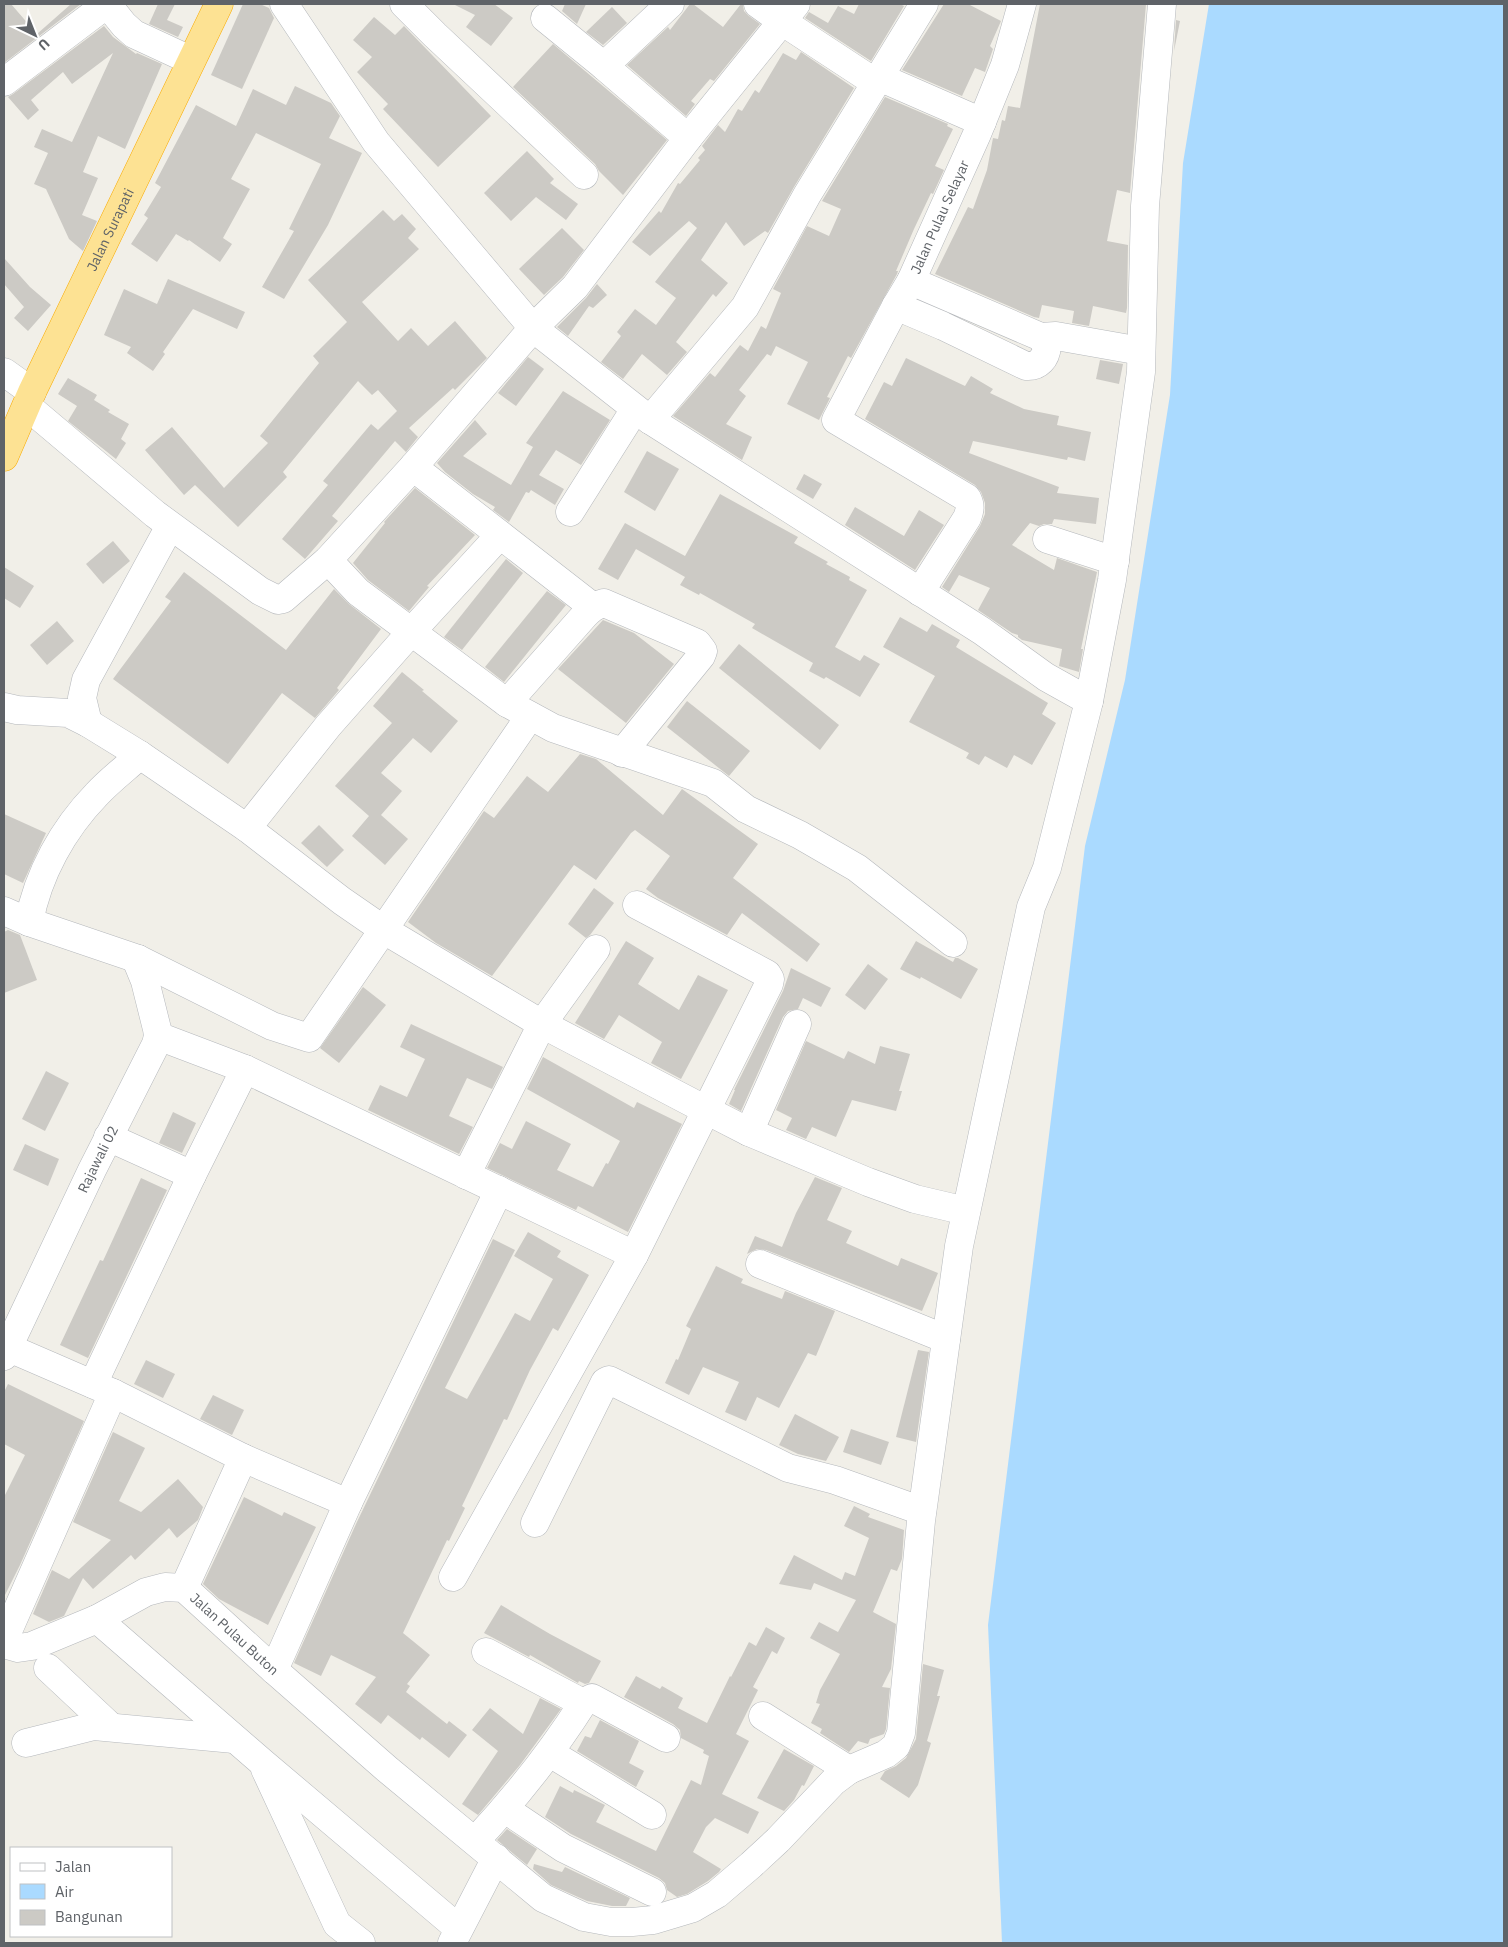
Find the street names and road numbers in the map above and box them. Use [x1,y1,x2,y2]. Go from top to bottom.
street label: Jalan Pulau Selayar [906,157,973,277]
street label: Jalan Surapati [83,185,138,274]
street label: Rajawali 02 [74,1123,122,1196]
street label: Jalan Pulau Buton [186,1589,283,1679]

